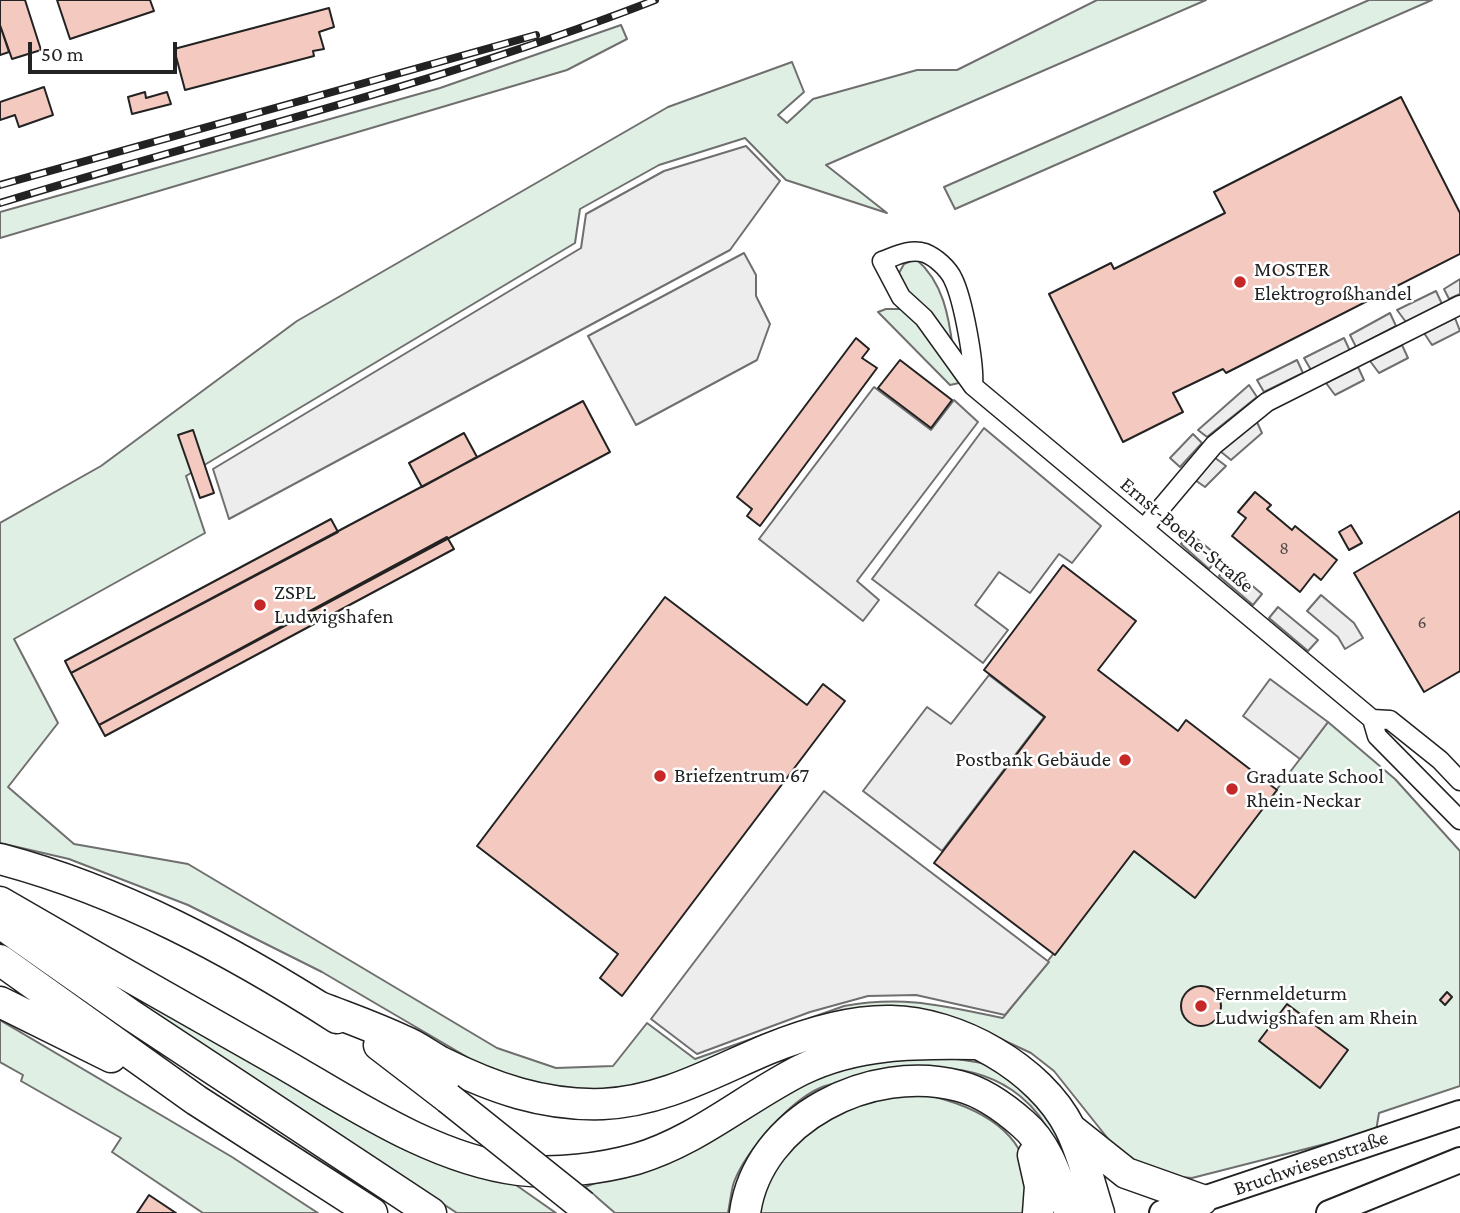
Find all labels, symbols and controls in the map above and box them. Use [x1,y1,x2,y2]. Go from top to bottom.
scale bar [32,28,180,72]
text: 50 m [41,42,84,66]
place label: MOSTER Elektrogroßhandel [1254,257,1412,307]
marker: MOSTER Elektrogroßhandel [1232,274,1248,290]
street label: Ernst-Boehe-Straße [1115,472,1259,598]
house number: 8 [1279,537,1289,559]
place label: ZSPL Ludwigshafen [274,580,393,630]
marker: ZSPL Ludwigshafen [252,597,268,613]
house number: 6 [1417,611,1427,633]
place label: Postbank Gebäude [955,747,1111,773]
marker: Postbank Gebäude [1117,752,1133,768]
place label: Briefzentrum 67 [674,763,809,789]
place label: Graduate School Rhein-Neckar [1246,764,1384,814]
marker: Briefzentrum 67 [652,768,668,784]
marker: Graduate School Rhein-Neckar [1224,781,1240,797]
place label: Fernmeldeturm Ludwigshafen am Rhein [1215,981,1418,1031]
marker: Fernmeldeturm Ludwigshafen am Rhein [1193,998,1209,1014]
street label: Bruchwiesenstraße [1230,1125,1392,1201]

